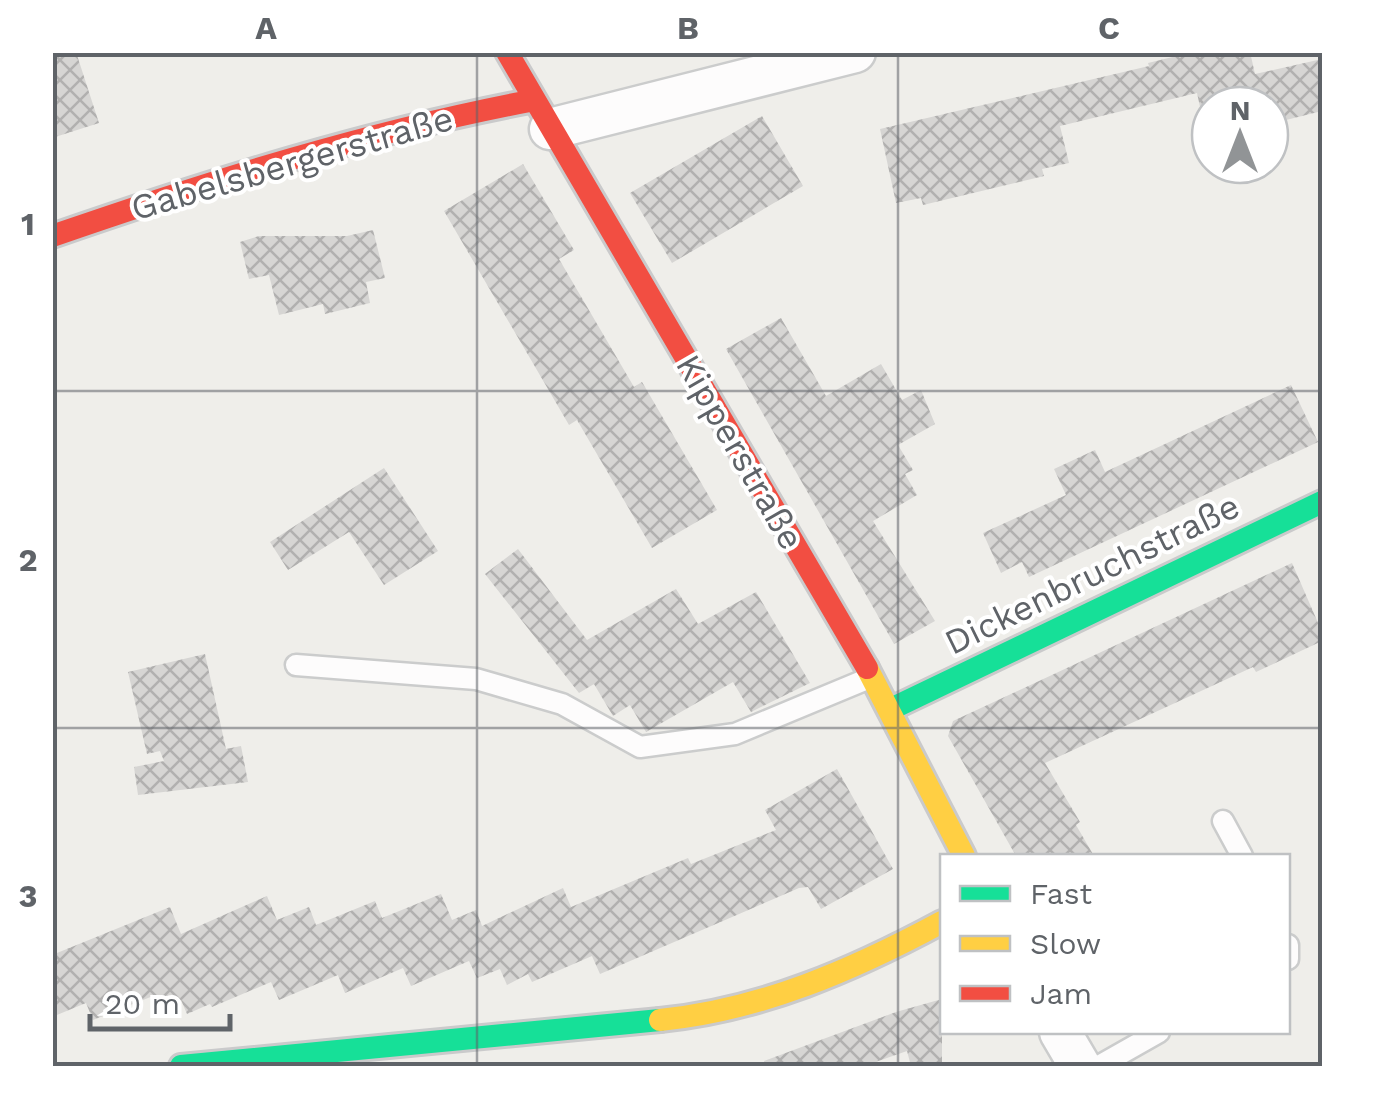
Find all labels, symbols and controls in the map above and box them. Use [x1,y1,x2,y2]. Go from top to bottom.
text: A [255,9,277,47]
text: B [677,9,699,47]
text: C [1098,9,1120,47]
north arrow [1190,85,1290,185]
text: N [1230,94,1250,127]
street label: Gabelsbergerstraße [126,97,458,229]
text: 1 [21,205,35,243]
street label: Kipperstraße [667,347,813,557]
street label: Dickenbruchstraße [938,484,1246,664]
text: 2 [18,541,38,579]
legend [940,854,1290,1034]
text: Fast [1030,876,1093,911]
text: 3 [19,877,37,915]
text: Slow [1030,926,1101,961]
scale bar [90,969,230,1031]
text: Jam [1030,976,1092,1011]
text: 20 m [105,986,180,1021]

